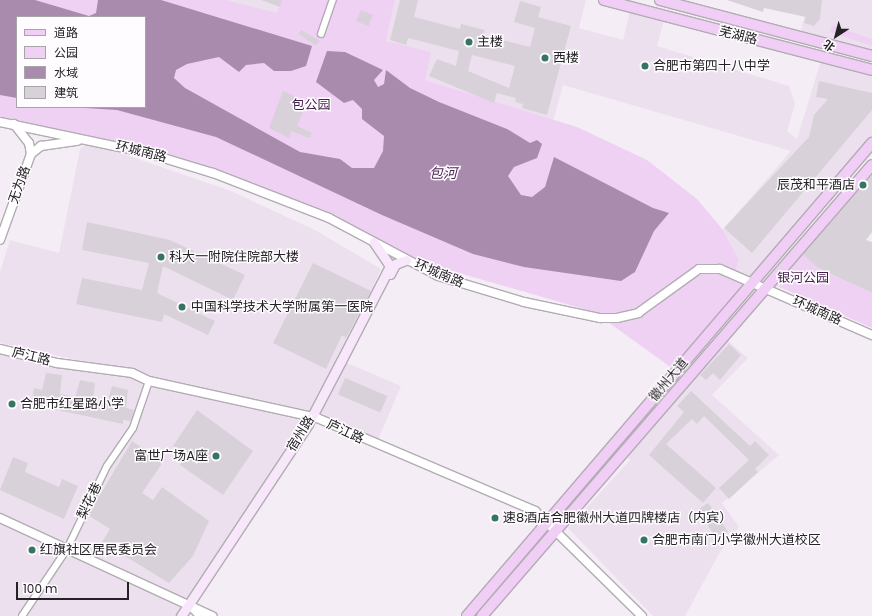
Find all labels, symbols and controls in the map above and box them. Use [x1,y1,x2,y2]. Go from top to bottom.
legend [16,16,146,108]
north arrow [816,16,856,56]
text: 道路 [54,24,78,41]
street label: 芜湖路 [717,24,759,48]
place label: 主楼 [477,34,503,50]
text: 北 [820,36,838,55]
marker: 主楼 [464,37,474,47]
text: 公园 [54,44,78,61]
place label: 西楼 [553,50,579,66]
marker: 西楼 [540,53,550,63]
place label: 合肥市第四十八中学 [653,58,770,74]
marker: 合肥市第四十八中学 [640,61,650,71]
text: 水域 [54,64,78,81]
text: 建筑 [54,84,78,101]
park label: 包公园 [292,97,330,113]
street label: 环城南路 [114,138,168,166]
street label: 无为路 [6,164,34,206]
water label: 包河 [429,165,457,181]
place label: 辰茂和平酒店 [777,177,855,193]
marker: 辰茂和平酒店 [858,180,868,190]
place label: 科大一附院住院部大楼 [169,249,299,265]
marker: 科大一附院住院部大楼 [156,252,166,262]
street label: 环城南路 [412,257,466,291]
park label: 银河公园 [777,270,829,286]
street label: 环城南路 [790,293,844,329]
place label: 中国科学技术大学附属第一医院 [191,299,373,315]
marker: 中国科学技术大学附属第一医院 [176,301,188,313]
street label: 庐江路 [10,345,52,369]
street label: 徽州大道 [646,355,692,405]
place label: 合肥市红星路小学 [20,396,124,412]
marker: 合肥市红星路小学 [7,399,17,409]
street label: 宿州路 [284,413,318,455]
street label: 庐江路 [324,417,366,447]
place label: 富世广场A座 [134,448,208,464]
marker: 富世广场A座 [211,451,221,461]
street label: 梨花巷 [74,480,106,522]
place label: 速8酒店合肥徽州大道四牌楼店（内宾） [503,510,732,526]
marker: 速8酒店合肥徽州大道四牌楼店（内宾） [490,513,500,523]
place label: 合肥市南门小学徽州大道校区 [652,532,821,548]
marker: 合肥市南门小学徽州大道校区 [639,535,649,545]
place label: 红旗社区居民委员会 [40,542,157,558]
marker: 红旗社区居民委员会 [27,545,37,555]
scale bar [18,574,131,600]
text: 100 m [23,580,57,597]

